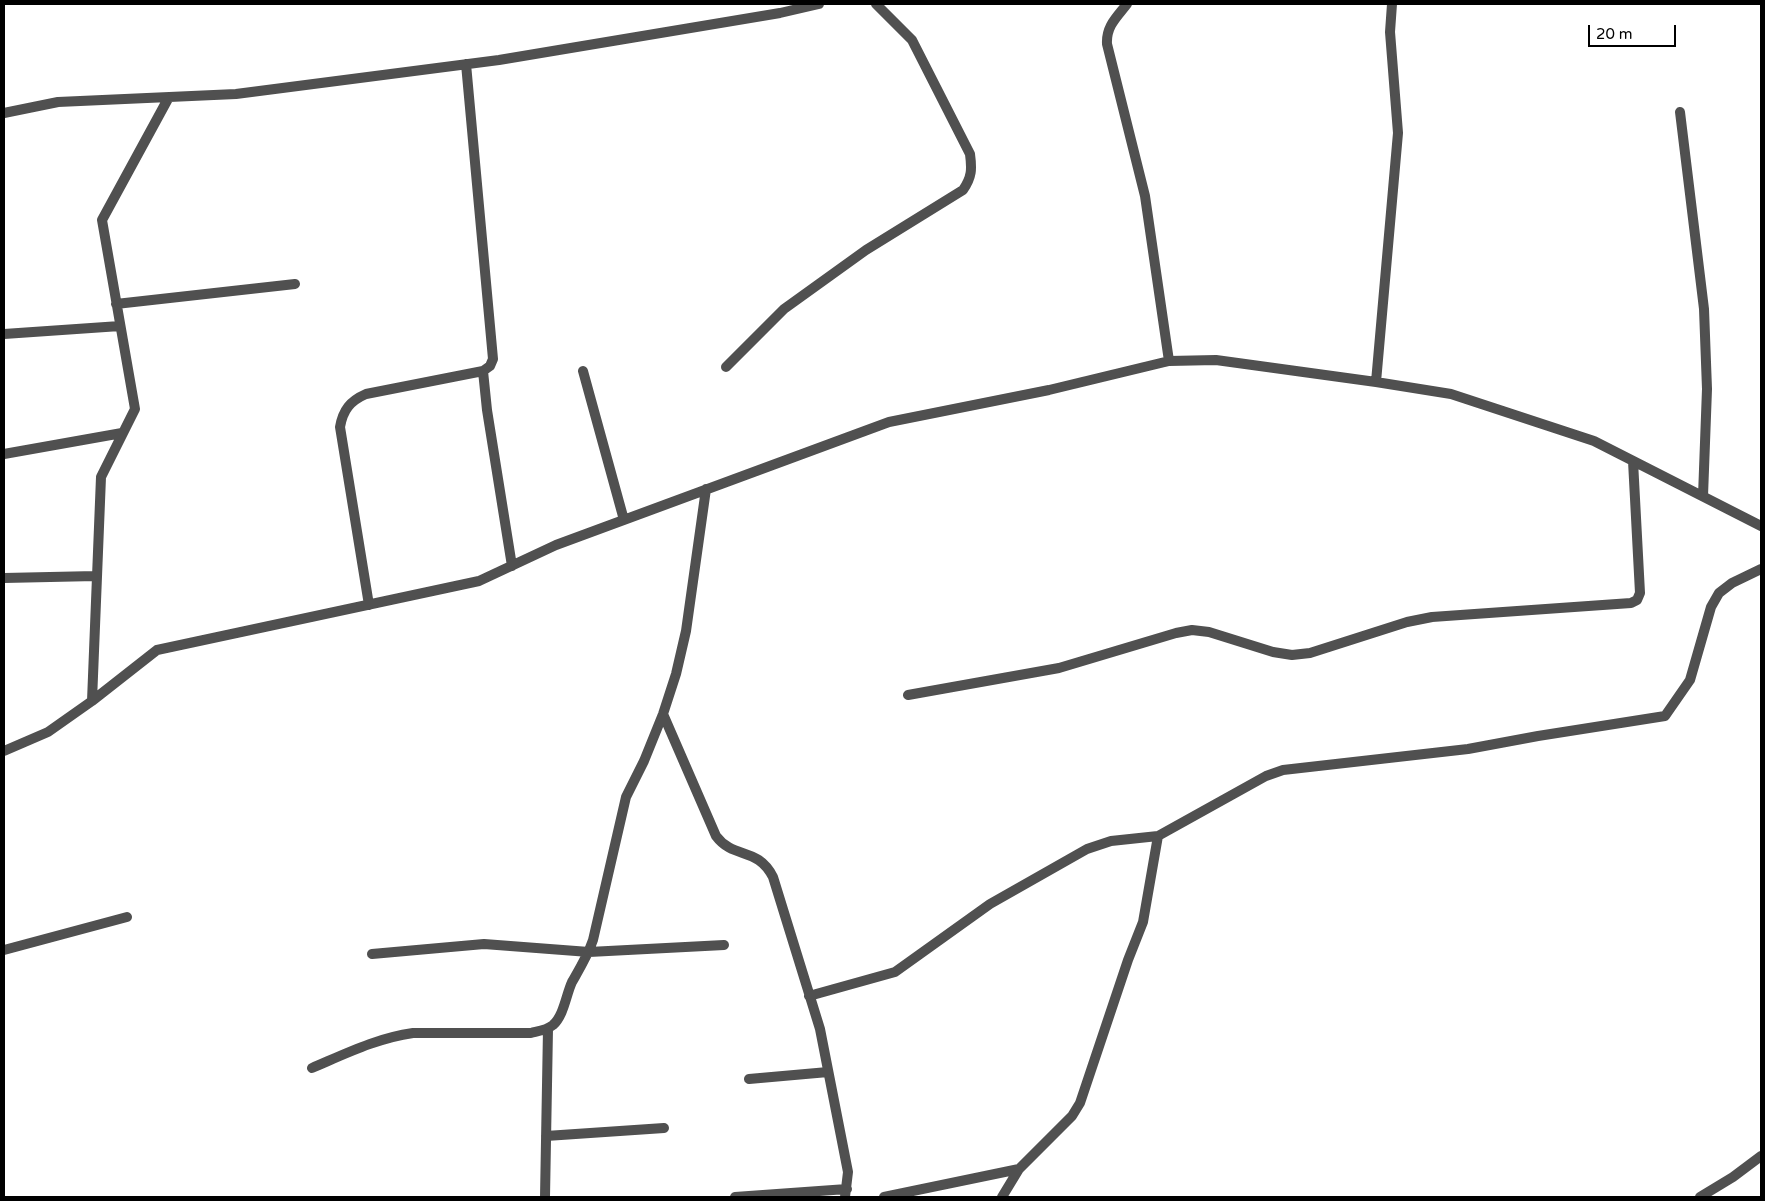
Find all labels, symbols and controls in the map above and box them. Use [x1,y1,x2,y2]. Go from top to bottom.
scale bar [1590,15,1678,47]
text: 20 m [1596,25,1633,43]

